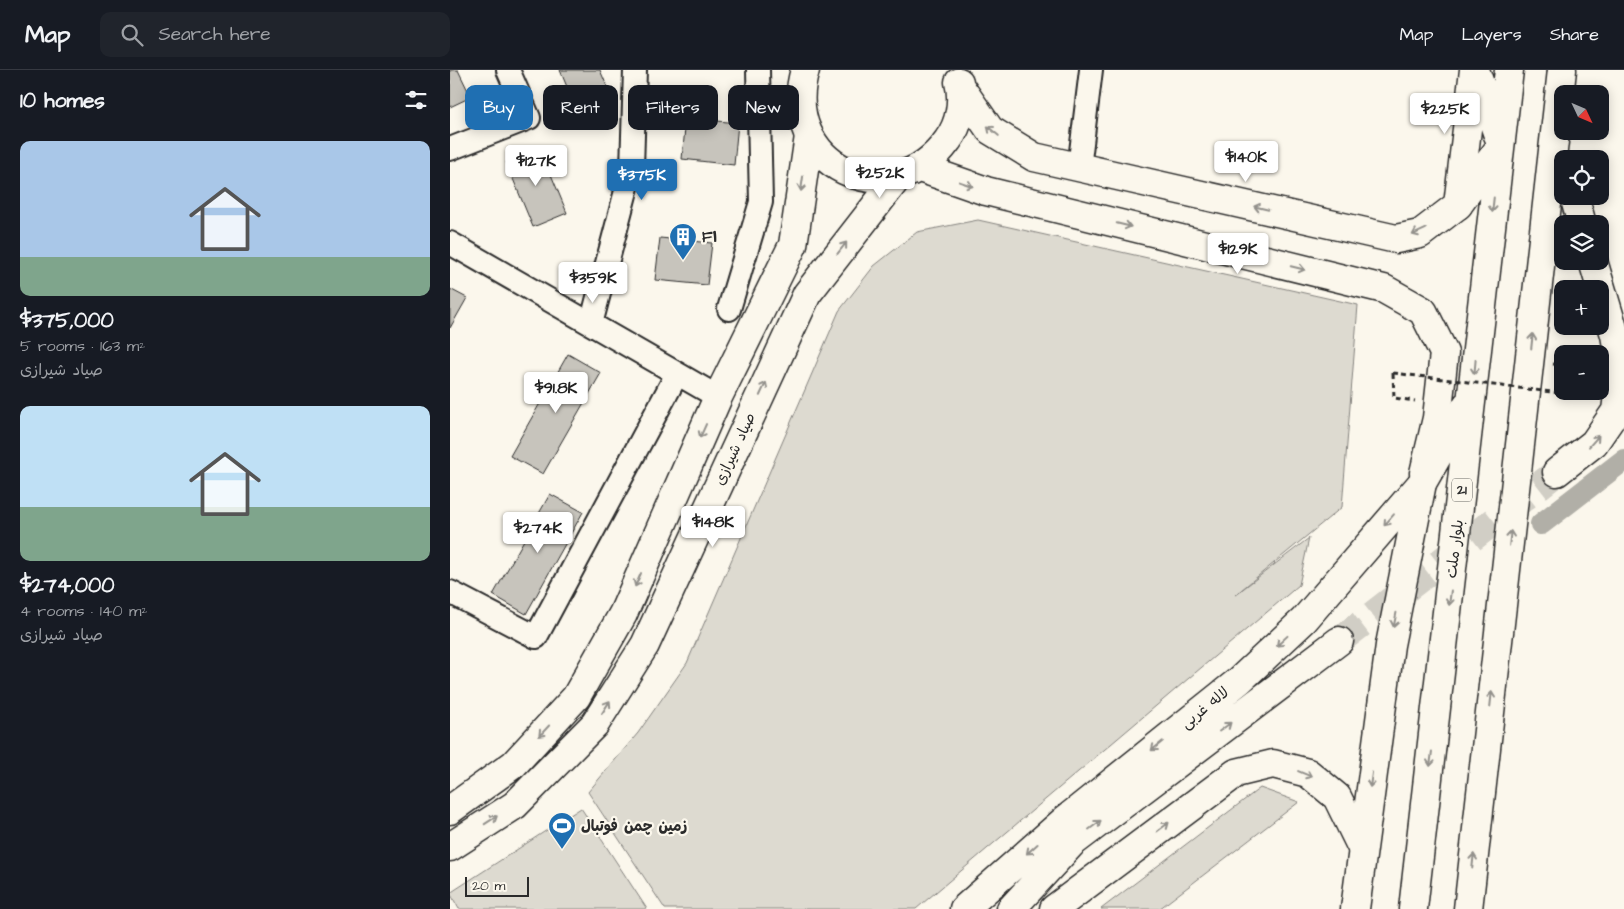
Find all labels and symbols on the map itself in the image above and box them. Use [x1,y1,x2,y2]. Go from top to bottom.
north arrow [1554,85,1609,140]
pin: $225K [1410,92,1480,135]
one-way arrow [987,125,1000,136]
pin: $140K [1211,140,1281,183]
pin: $127K [501,144,571,187]
pin: $252K [845,156,915,199]
pin: $375K [607,158,677,201]
one-way arrow [796,176,806,192]
one-way arrow [958,180,974,189]
one-way arrow [1488,197,1498,213]
one-way arrow [1253,203,1269,212]
one-way arrow [1115,221,1131,230]
building icon: F۱ [668,222,698,261]
place label: F۱ [702,227,718,248]
one-way arrow [1411,228,1426,238]
pin: $129K [1203,232,1273,275]
one-way arrow [837,242,848,255]
pin: $359K [558,262,628,304]
one-way arrow [1290,264,1306,273]
one-way arrow [1527,334,1537,350]
one-way arrow [1470,359,1480,375]
pin: $91.8K [515,372,597,414]
one-way arrow [759,382,768,397]
street label: صیاد شیرازی [709,409,761,489]
one-way arrow [698,423,708,438]
one-way arrow [1589,434,1600,447]
road number: 21 [1452,478,1472,502]
pin: $148K [678,506,748,548]
pin: $274K [503,512,573,554]
one-way arrow [1384,513,1395,526]
street label: بلوار ملت [1441,518,1469,580]
one-way arrow [1505,530,1515,546]
one-way arrow [633,572,643,587]
one-way arrow [1445,590,1455,606]
one-way arrow [1390,611,1400,627]
one-way arrow [1275,635,1288,647]
street label: لاله غربی [1176,682,1234,734]
one-way arrow [1486,691,1496,707]
one-way arrow [601,700,611,714]
one-way arrow [1218,722,1231,733]
one-way arrow [538,725,550,738]
one-way arrow [1151,740,1164,751]
one-way arrow [1426,751,1436,767]
one-way arrow [1297,769,1312,779]
one-way arrow [1366,772,1376,788]
sports icon: زمین چمن فوتبال [547,811,577,850]
one-way arrow [484,815,498,825]
place label: زمین چمن فوتبال [581,816,688,837]
one-way arrow [1088,820,1102,830]
one-way arrow [1156,822,1169,833]
one-way arrow [1025,843,1038,855]
one-way arrow [1468,853,1478,869]
scale bar [465,874,529,897]

